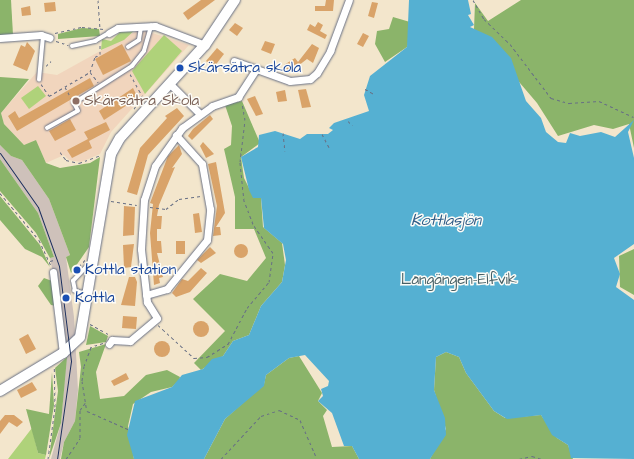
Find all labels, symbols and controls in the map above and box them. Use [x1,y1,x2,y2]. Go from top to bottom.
place label: Skärsätra skola [188,59,301,77]
marker: Skärsätra skola [175,63,185,73]
place label: Skärsätra Skola [84,92,199,110]
marker: Skärsätra Skola [71,96,81,106]
water label: Kottlasjön [411,210,481,230]
place label: Kottla station [85,261,176,279]
marker: Kottla station [72,265,82,275]
park label: Långängen-Elfvik [401,271,517,289]
place label: Kottla [75,289,115,307]
marker: Kottla [60,292,72,304]

